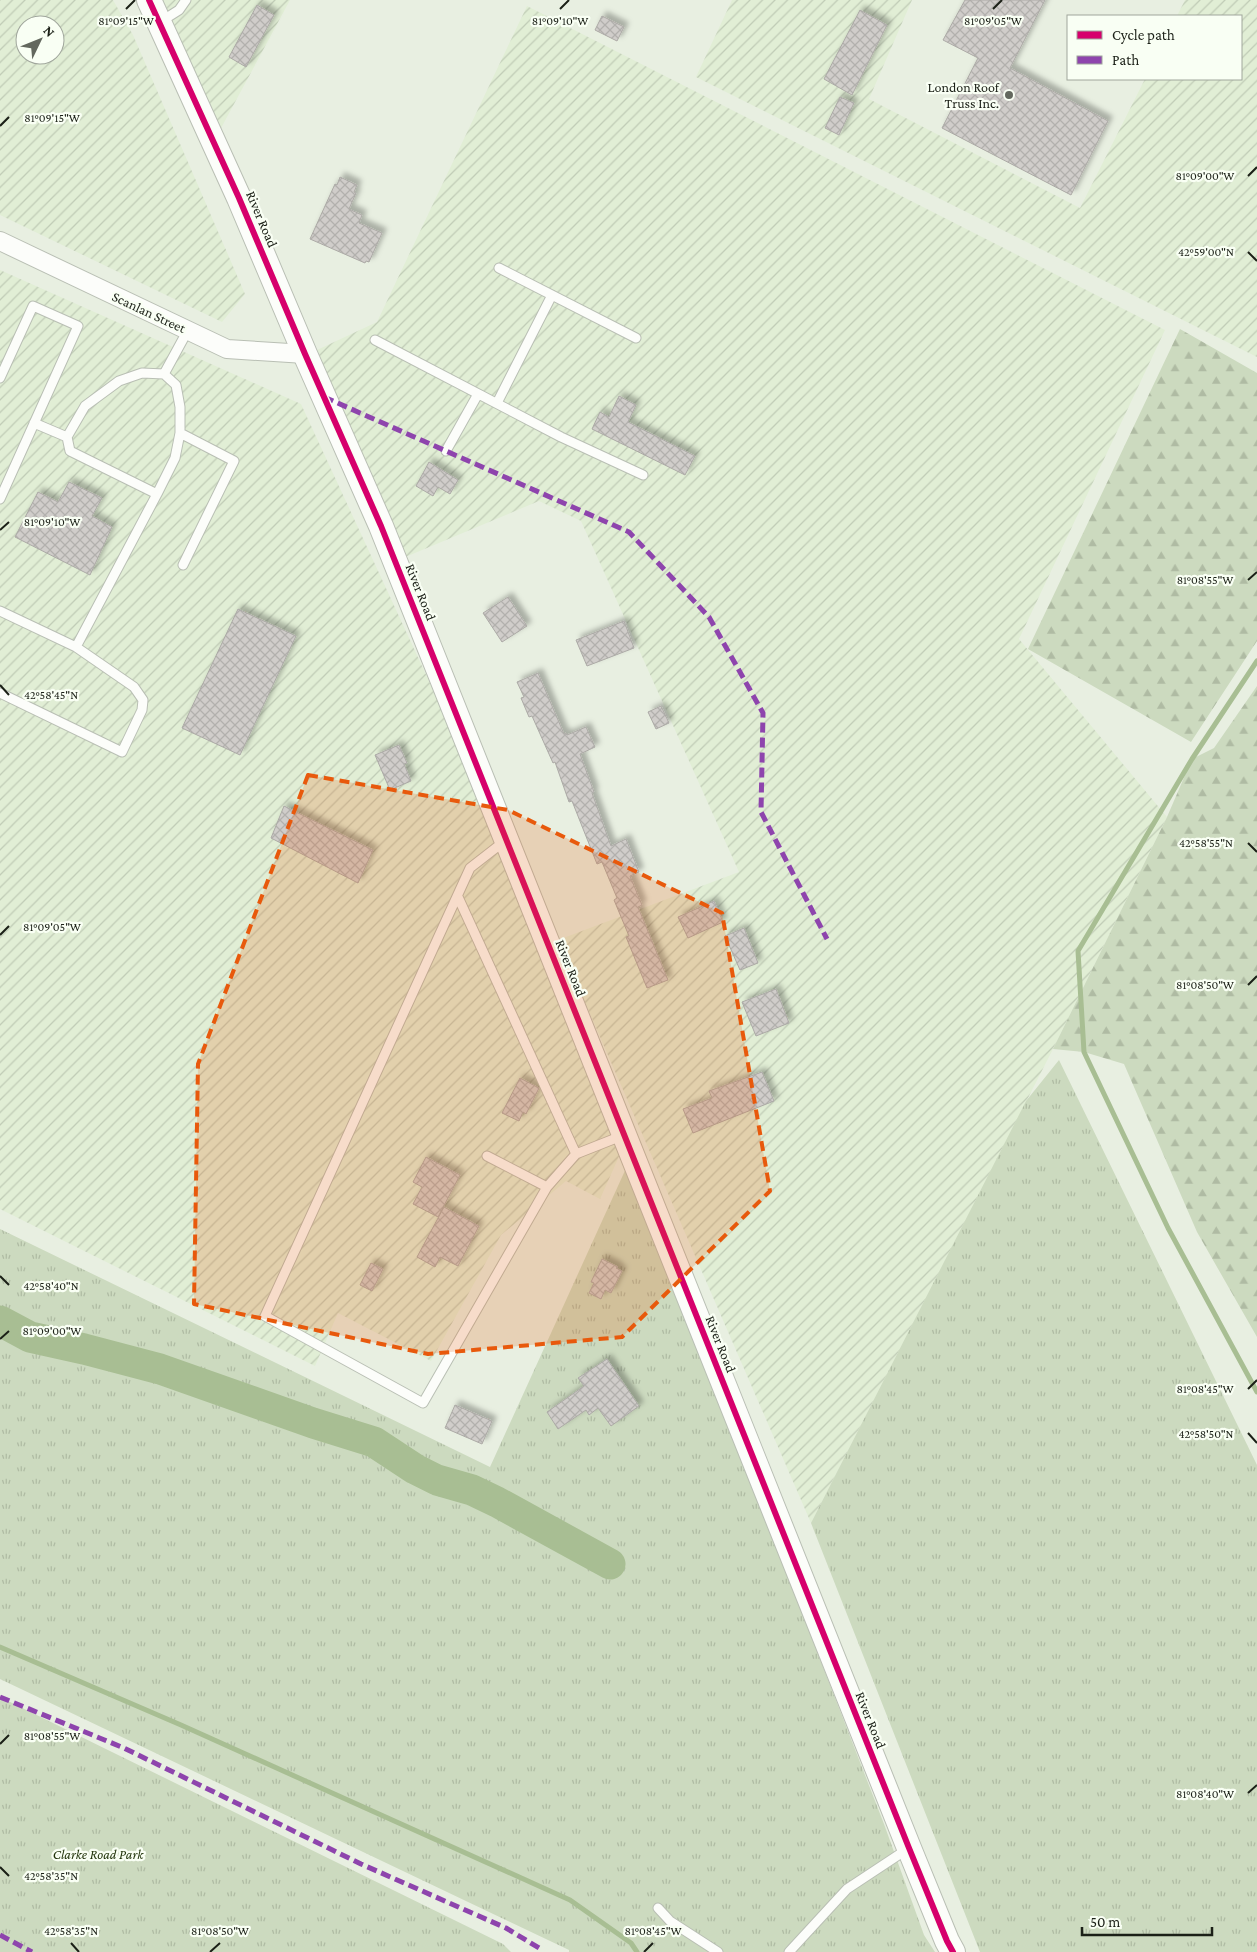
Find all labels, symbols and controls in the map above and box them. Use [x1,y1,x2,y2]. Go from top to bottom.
text: 81°09'15"W [98,14,154,28]
text: 81°09'10"W [532,14,588,28]
text: 81°09'05"W [964,14,1022,28]
north arrow [15,15,65,65]
legend [1067,15,1242,80]
text: N [40,22,59,40]
text: Cycle path [1112,27,1175,44]
text: Path [1112,52,1139,68]
place label: London Roof Truss Inc. [927,79,1000,111]
marker: London Roof Truss Inc. [1003,89,1015,101]
text: 81°09'15"W [24,111,80,125]
text: 81°09'00"W [1176,169,1234,183]
street label: River Road [243,188,281,250]
text: 42°59'00"N [1178,245,1234,259]
street label: Scanlan Street [110,288,189,336]
text: 81°09'10"W [24,515,80,529]
street label: River Road [402,561,440,623]
text: 81°08'55"W [1177,573,1233,587]
text: 42°58'45"N [24,688,78,702]
text: 42°58'55"N [1179,836,1233,850]
text: 81°09'05"W [23,920,81,934]
street label: River Road [552,937,590,999]
text: 81°08'50"W [1176,978,1234,992]
text: 42°58'40"N [23,1279,79,1293]
street label: River Road [702,1313,740,1375]
text: 81°09'00"W [23,1324,81,1338]
text: 81°08'45"W [1177,1382,1233,1396]
text: 42°58'50"N [1178,1427,1234,1441]
street label: River Road [852,1689,890,1751]
text: 81°08'55"W [24,1729,80,1743]
text: 81°08'40"W [1176,1787,1234,1801]
park label: Clarke Road Park [53,1846,144,1862]
text: 42°58'35"N [24,1869,78,1883]
scale bar [1082,1904,1212,1936]
text: 50 m [1090,1914,1120,1930]
text: 42°58'35"N [44,1924,98,1938]
text: 81°08'50"W [191,1924,249,1938]
text: 81°08'45"W [625,1924,681,1938]

